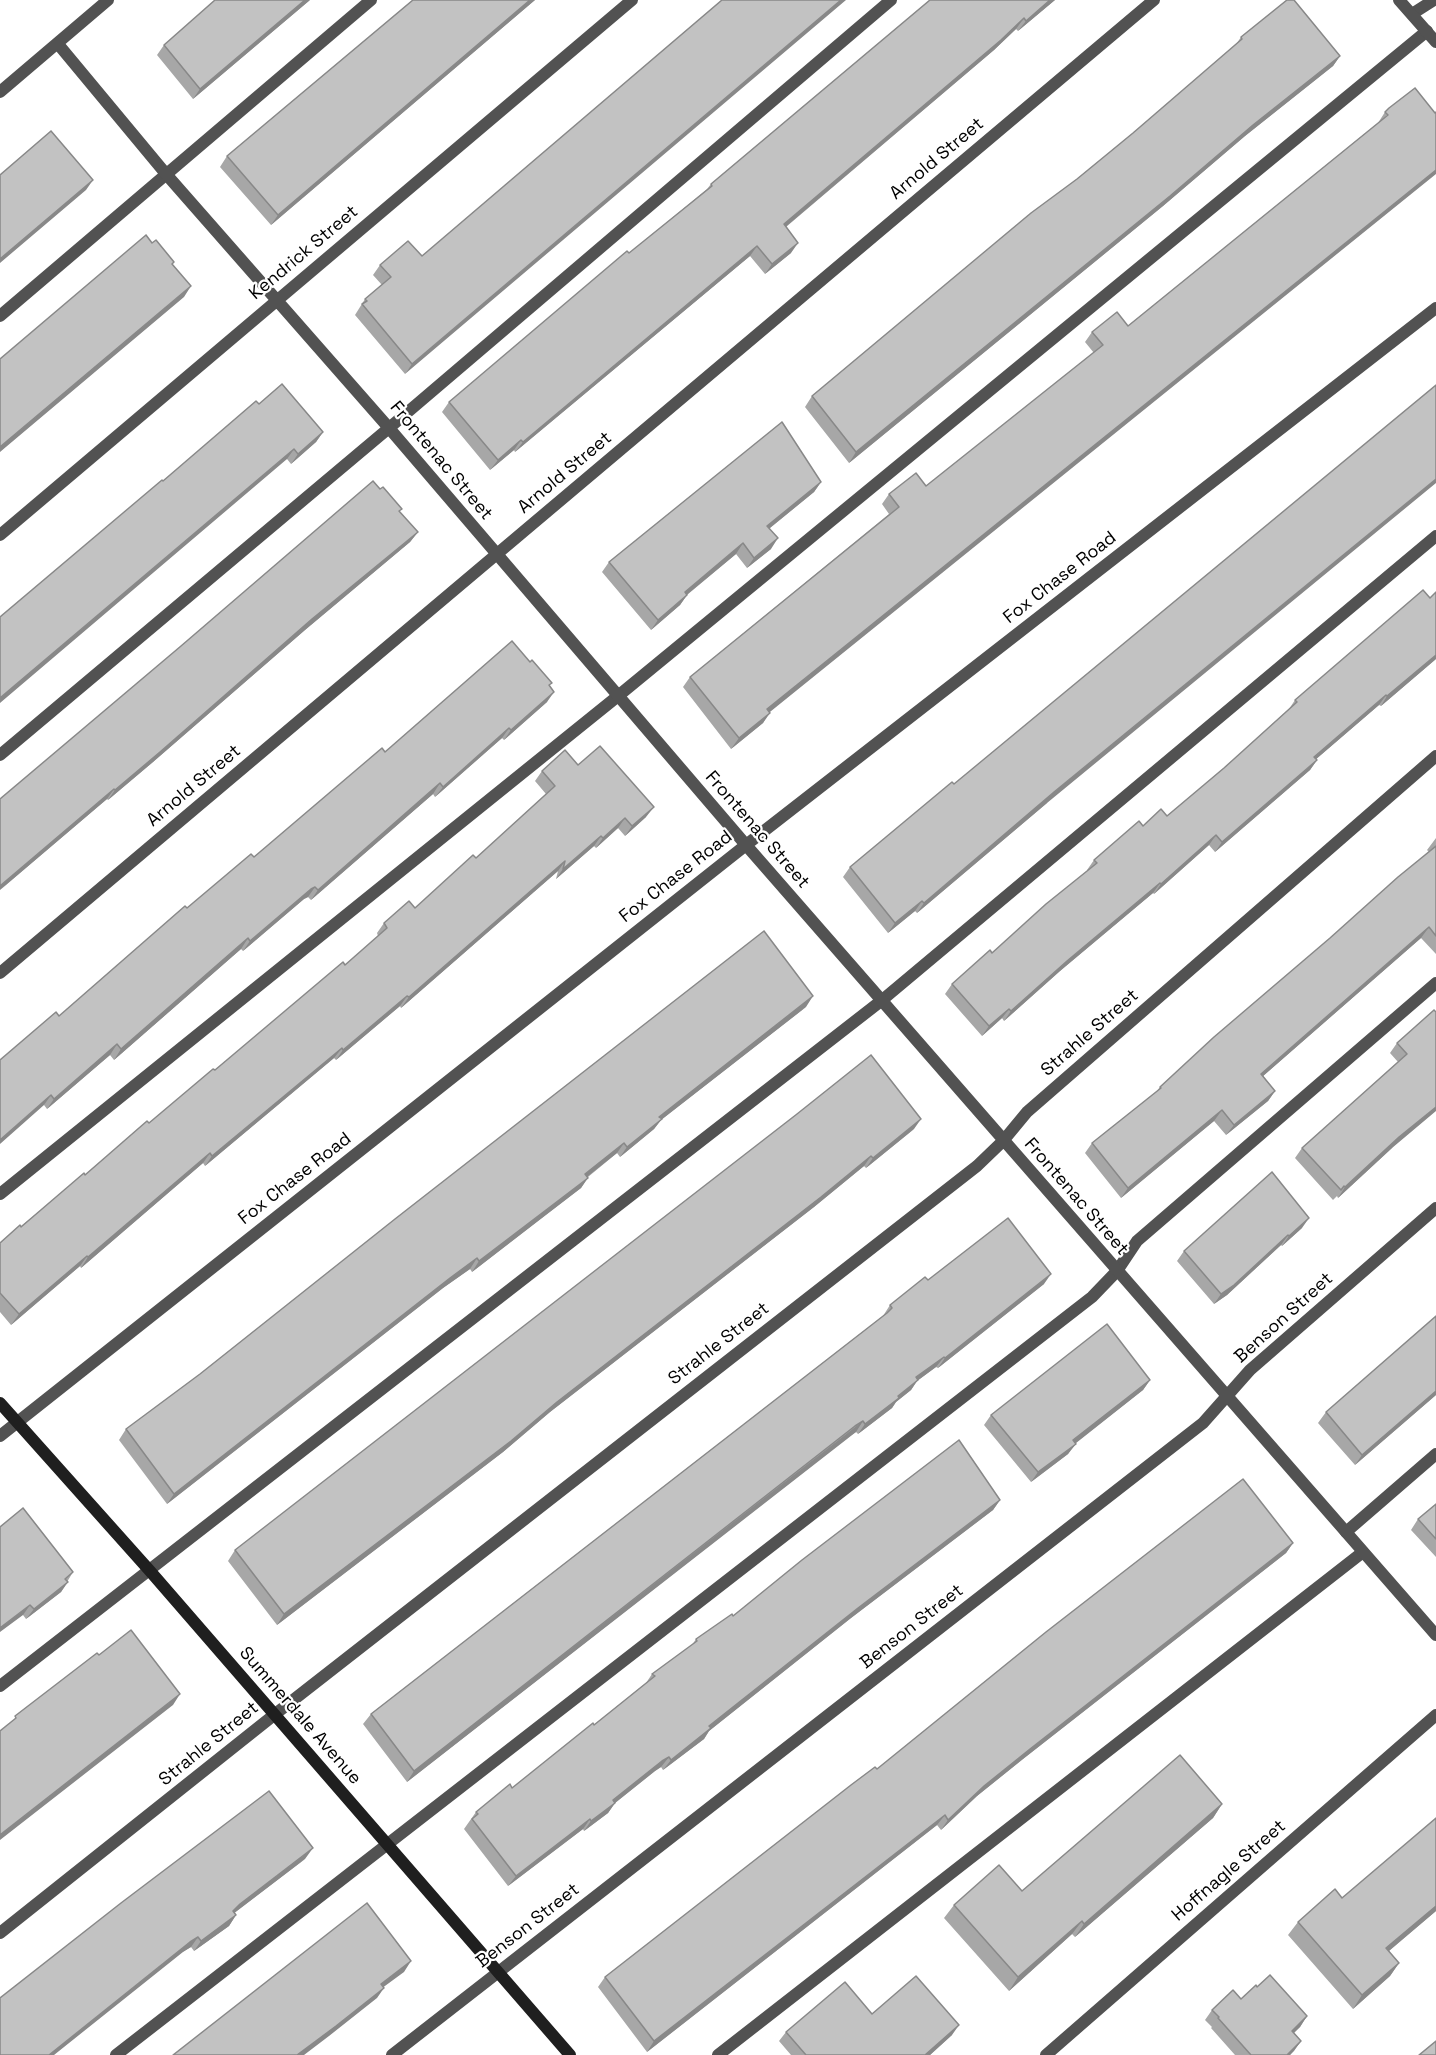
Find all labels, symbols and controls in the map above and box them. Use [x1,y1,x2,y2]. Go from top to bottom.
street label: Arnold Street [886,113,988,205]
street label: Kendrick Street [245,201,363,305]
street label: Frontenac Street [385,397,497,525]
street label: Arnold Street [514,427,616,519]
street label: Fox Chase Road [999,527,1121,629]
street label: Arnold Street [143,740,245,832]
street label: Frontenac Street [700,767,814,893]
street label: Fox Chase Road [615,826,737,928]
street label: Strahle Street [1037,985,1143,1081]
street label: Fox Chase Road [234,1128,356,1230]
street label: Frontenac Street [1019,1134,1133,1260]
street label: Benson Street [1230,1268,1338,1368]
street label: Strahle Street [664,1298,774,1390]
street label: Benson Street [856,1580,968,1674]
street label: Summerdale Avenue [234,1643,366,1789]
street label: Strahle Street [155,1697,263,1791]
street label: Hoffnagle Street [1168,1816,1290,1926]
street label: Benson Street [472,1879,584,1973]

